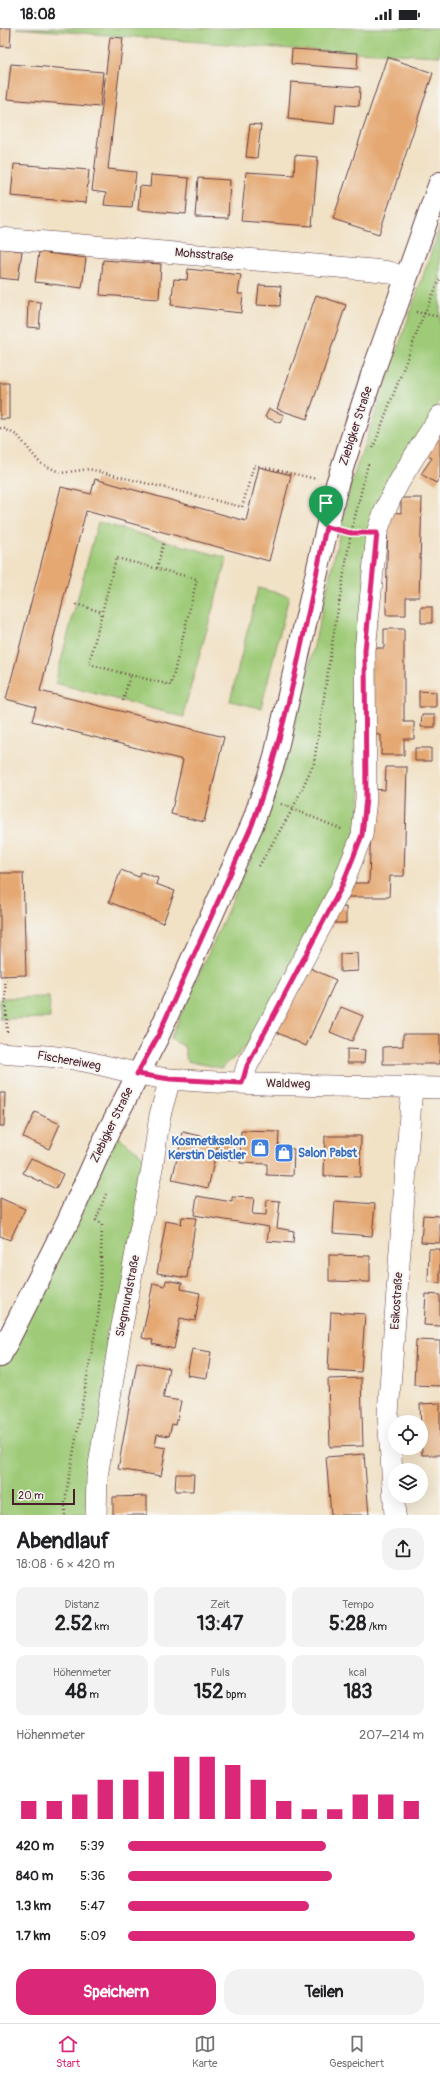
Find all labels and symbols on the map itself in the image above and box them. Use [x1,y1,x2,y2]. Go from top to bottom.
street label: Mohsstraße [174,245,234,265]
street label: Ziebigker Straße [336,384,376,467]
pin [309,486,343,527]
street label: Fischereiweg [36,1048,102,1074]
street label: Waldweg [266,1076,310,1092]
street label: Ziebigker Straße [87,1085,137,1165]
place label: Kosmetiksalon Kerstin Deistler [168,1134,247,1163]
shop icon: Kosmetiksalon Kerstin Deistler [249,1137,271,1159]
shop icon: Salon Pabst [273,1142,295,1164]
place label: Salon Pabst [298,1146,358,1161]
street label: Siegmundstraße [113,1254,143,1338]
street label: Esikostraße [388,1272,406,1330]
scale bar [12,1487,75,1506]

